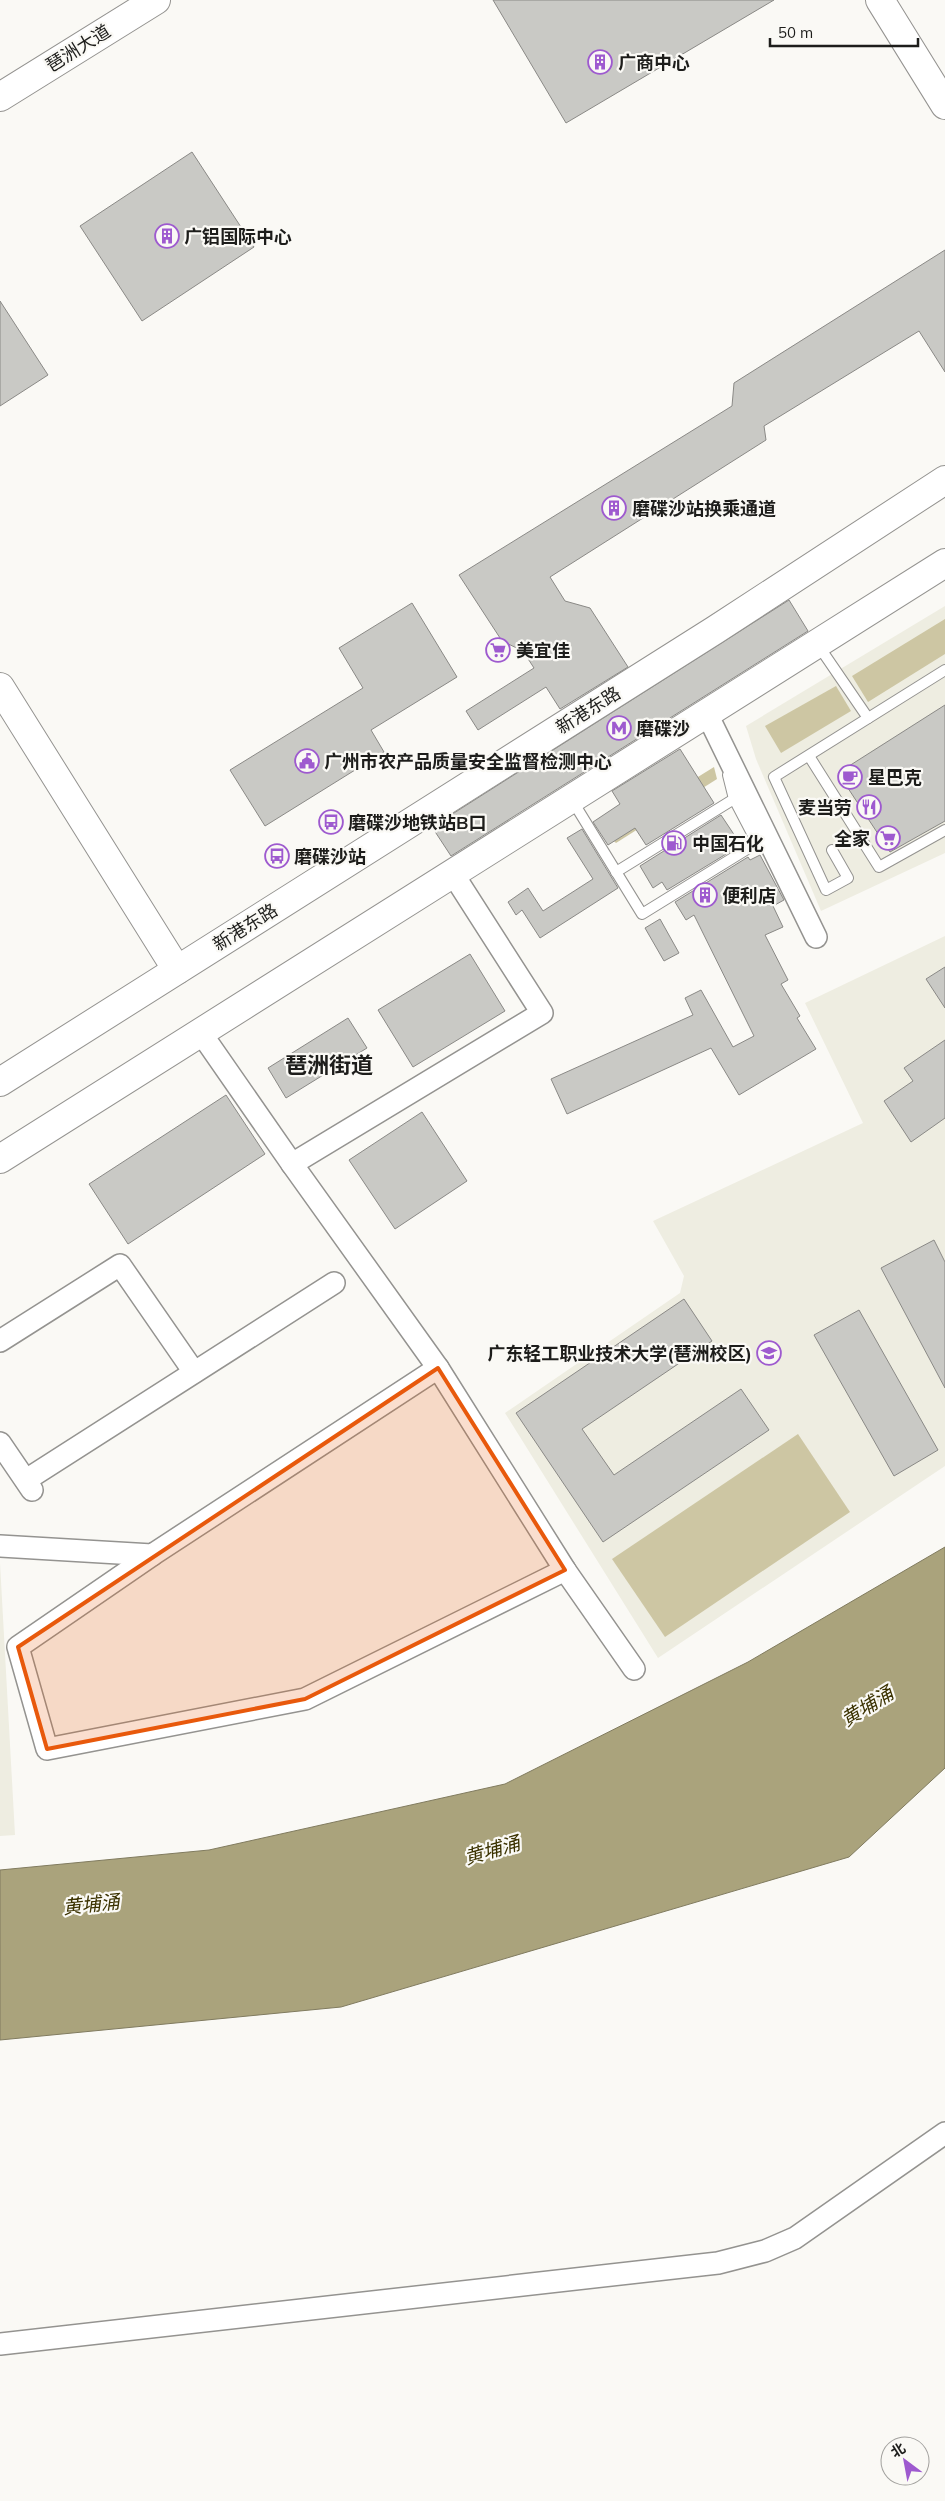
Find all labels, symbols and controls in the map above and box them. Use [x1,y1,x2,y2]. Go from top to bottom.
scale bar [770,15,918,47]
street label: 琶洲大道 [41,19,115,77]
text: 50 m [778,23,813,42]
building icon: 广商中心 [587,49,613,75]
place label: 广商中心 [618,51,690,74]
building icon: 广铝国际中心 [154,223,180,249]
place label: 广铝国际中心 [184,225,292,248]
building icon: 磨碟沙站换乘通道 [601,495,627,521]
place label: 磨碟沙站换乘通道 [632,497,776,520]
supermarket icon: 美宜佳 [485,637,511,663]
place label: 美宜佳 [516,639,570,662]
street label: 新港东路 [551,681,625,739]
metro station icon: 磨碟沙 [606,715,632,741]
place label: 磨碟沙 [636,717,690,740]
public building icon: 广州市农产品质量安全监督检测中心 [294,748,320,774]
place label: 广州市农产品质量安全监督检测中心 [324,750,612,773]
cafe icon: 星巴克 [837,764,863,790]
place label: 星巴克 [868,766,922,789]
restaurant icon: 麦当劳 [856,794,882,820]
place label: 麦当劳 [798,796,852,819]
bus stop icon: 磨碟沙地铁站B口 [318,809,344,835]
place label: 磨碟沙地铁站B口 [348,811,486,834]
supermarket icon: 全家 [875,825,901,851]
place label: 全家 [834,827,870,850]
fuel station icon: 中国石化 [661,830,687,856]
place label: 中国石化 [692,832,764,855]
bus stop icon: 磨碟沙站 [264,843,290,869]
place label: 磨碟沙站 [294,845,366,868]
building icon: 便利店 [692,882,718,908]
place label: 便利店 [722,884,776,907]
street label: 新港东路 [208,898,282,956]
district label: 琶洲街道 [285,1051,373,1079]
school or university icon: 广东轻工职业技术大学(琶洲校区) [756,1340,782,1366]
place label: 广东轻工职业技术大学(琶洲校区) [487,1342,752,1365]
water label: 黄埔涌 [836,1680,899,1731]
water label: 黄埔涌 [461,1830,525,1869]
water label: 黄埔涌 [61,1889,123,1919]
north arrow [880,2436,930,2486]
text: 北 [887,2439,909,2461]

